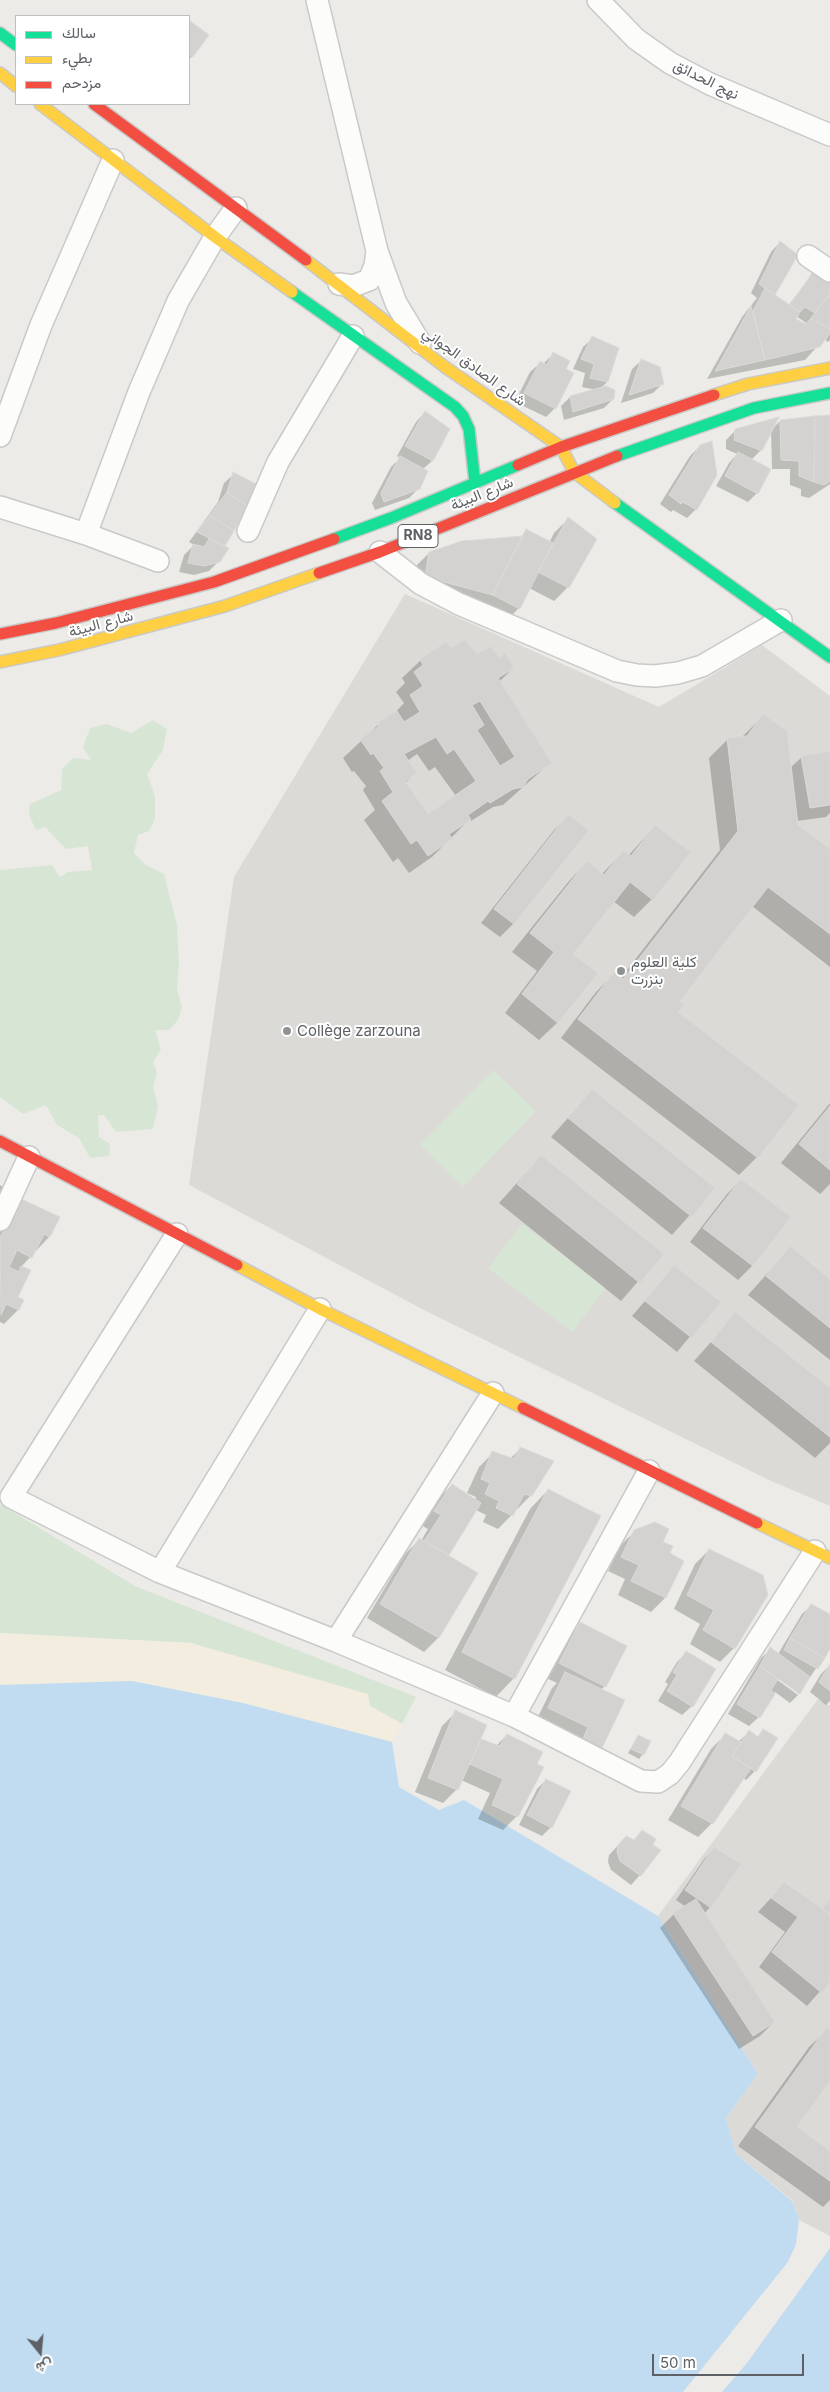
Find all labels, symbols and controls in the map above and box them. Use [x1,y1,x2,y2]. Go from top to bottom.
legend [15,15,190,105]
text: سالك [62,23,96,42]
text: بطيء [62,48,92,67]
street label: نهج الحدائق [670,56,742,104]
text: مزدحم [62,73,101,92]
street label: شارع الصادق الجواني [419,324,529,410]
street label: شارع البيئة [448,473,516,515]
road number: RN8 [398,524,438,548]
street label: شارع البيئة [67,607,135,641]
place label: كلية العلوم بنزرت [631,953,697,988]
marker: كلية العلوم بنزرت [615,965,627,977]
place label: Collège zarzouna [297,1022,421,1040]
marker: Collège zarzouna [281,1025,293,1037]
north arrow [15,2327,65,2377]
scale bar [655,2344,808,2376]
text: 50 m [660,2353,696,2372]
text: ش [34,2356,55,2377]

